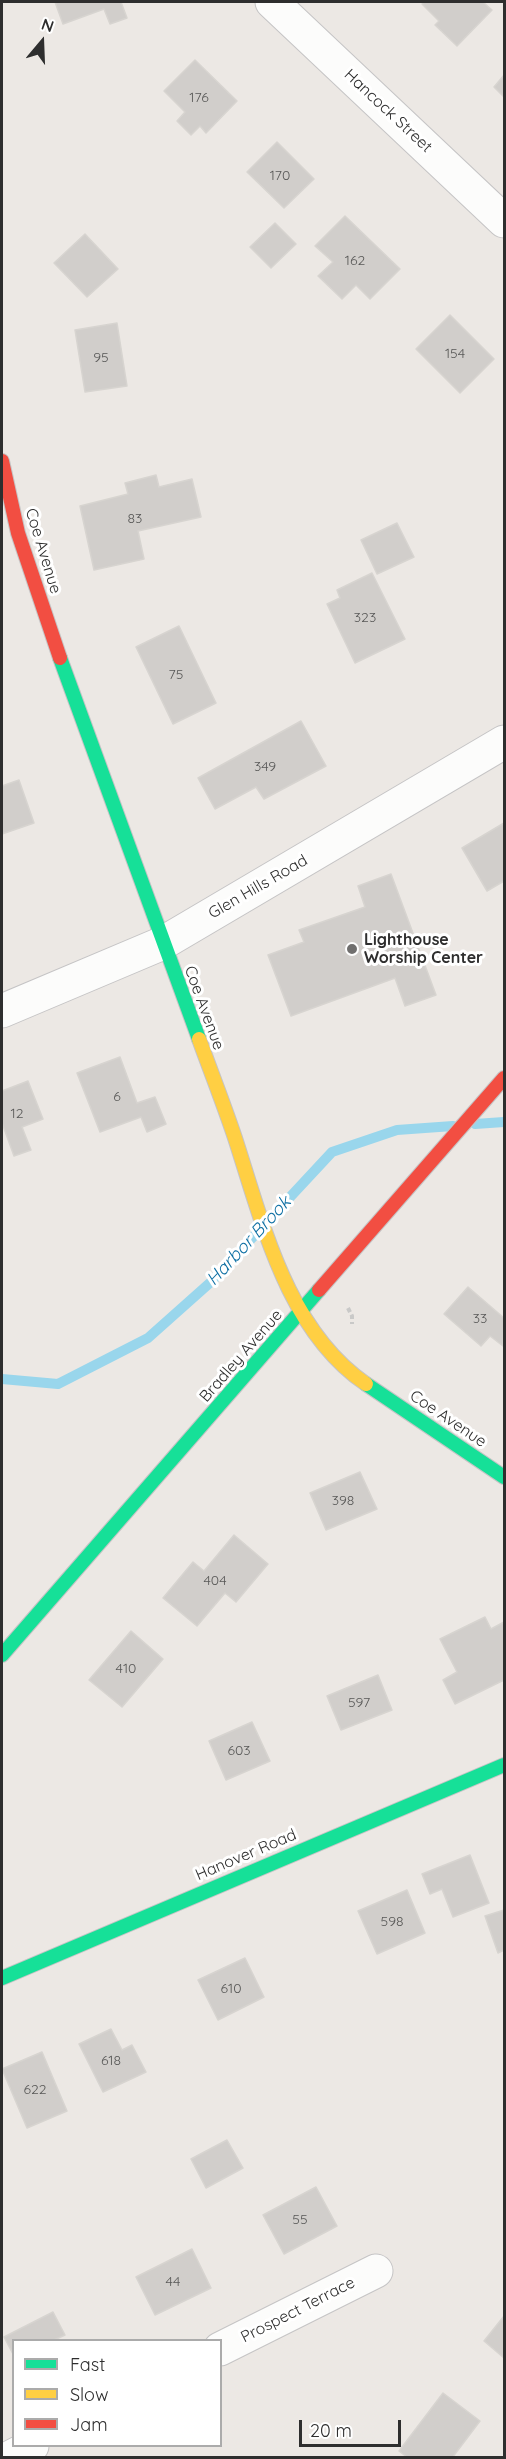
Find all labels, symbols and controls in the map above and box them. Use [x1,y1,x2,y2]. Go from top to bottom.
north arrow [12,12,72,72]
text: N [39,14,57,36]
street label: Hancock Street [340,65,436,157]
house number: 176 [189,90,209,106]
house number: 170 [270,168,290,184]
house number: 162 [345,253,365,269]
house number: 154 [445,346,465,362]
house number: 95 [93,350,109,366]
street label: Coe Avenue [21,506,65,596]
house number: 83 [128,511,142,527]
house number: 323 [354,610,376,626]
house number: 75 [169,667,183,683]
house number: 349 [254,759,276,775]
street label: Glen Hills Road [205,851,311,923]
place label: Lighthouse Worship Center [364,930,483,968]
marker: Lighthouse Worship Center [345,942,359,956]
street label: Coe Avenue [180,963,228,1053]
house number: 6 [113,1089,121,1105]
house number: 12 [11,1106,23,1122]
water label: Harbor Brook [202,1192,296,1290]
street label: Bradley Avenue [196,1306,286,1406]
house number: 33 [473,1311,487,1327]
street label: Coe Avenue [406,1386,490,1452]
house number: 398 [332,1493,354,1509]
house number: 404 [203,1573,227,1589]
house number: 410 [116,1661,136,1677]
house number: 597 [348,1695,370,1711]
house number: 603 [227,1743,251,1759]
street label: Hanover Road [193,1825,299,1885]
house number: 598 [380,1914,404,1930]
house number: 610 [221,1981,241,1997]
house number: 618 [101,2053,121,2069]
house number: 622 [23,2082,47,2098]
house number: 55 [292,2212,308,2228]
street label: Prospect Terrace [238,2273,358,2347]
house number: 44 [166,2274,180,2290]
legend [12,2339,222,2447]
text: Fast [70,2353,105,2376]
text: Slow [70,2383,108,2406]
scale bar [302,2408,404,2446]
text: Jam [70,2413,108,2436]
text: 20 m [310,2419,352,2442]

